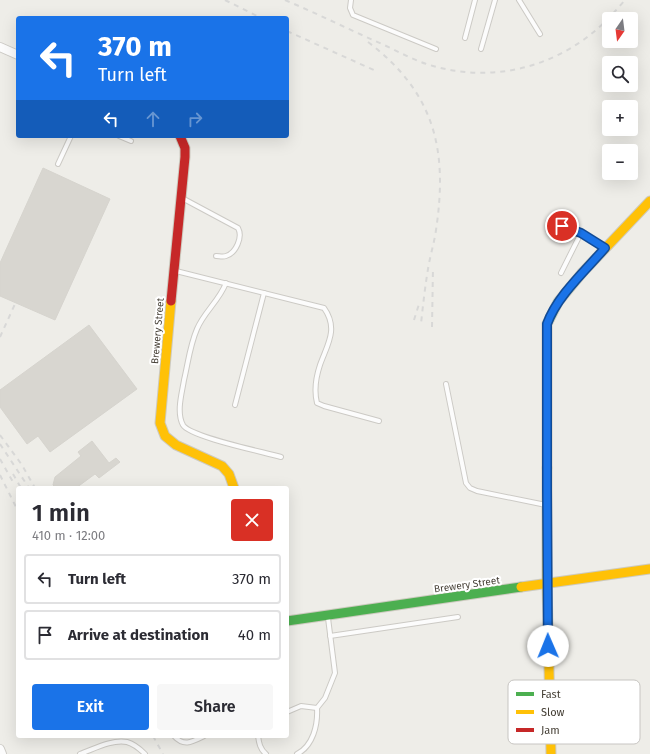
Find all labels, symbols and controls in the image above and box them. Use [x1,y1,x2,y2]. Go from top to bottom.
north arrow [602,12,638,48]
map controls [602,12,638,180]
text: 370 m [98,30,172,63]
icon: left [32,32,84,84]
button: search [602,56,638,92]
text: Turn left [98,64,167,86]
button: + [602,100,638,136]
icon: left [100,108,122,130]
icon: ahead [142,108,164,130]
icon: right [184,108,206,130]
button: − [602,144,638,180]
pin [545,209,579,243]
icon: arrive [551,215,573,237]
street label: Brewery Street [149,297,167,365]
text: 1 min [32,499,90,527]
button: close [231,499,273,541]
text: 410 m · 12:00 [32,528,105,543]
icon: left [34,568,56,590]
text: Turn left [68,570,126,588]
text: 370 m [232,570,271,588]
street label: Brewery Street [433,574,501,596]
icon: arrive [34,624,56,646]
position arrow [527,625,569,667]
text: Arrive at destination [68,626,209,644]
text: 40 m [238,626,271,644]
legend [508,680,640,744]
button: Exit [32,684,149,730]
button: Share [157,684,273,730]
text: Fast [541,688,561,701]
text: Slow [541,706,565,719]
text: Jam [541,724,560,737]

